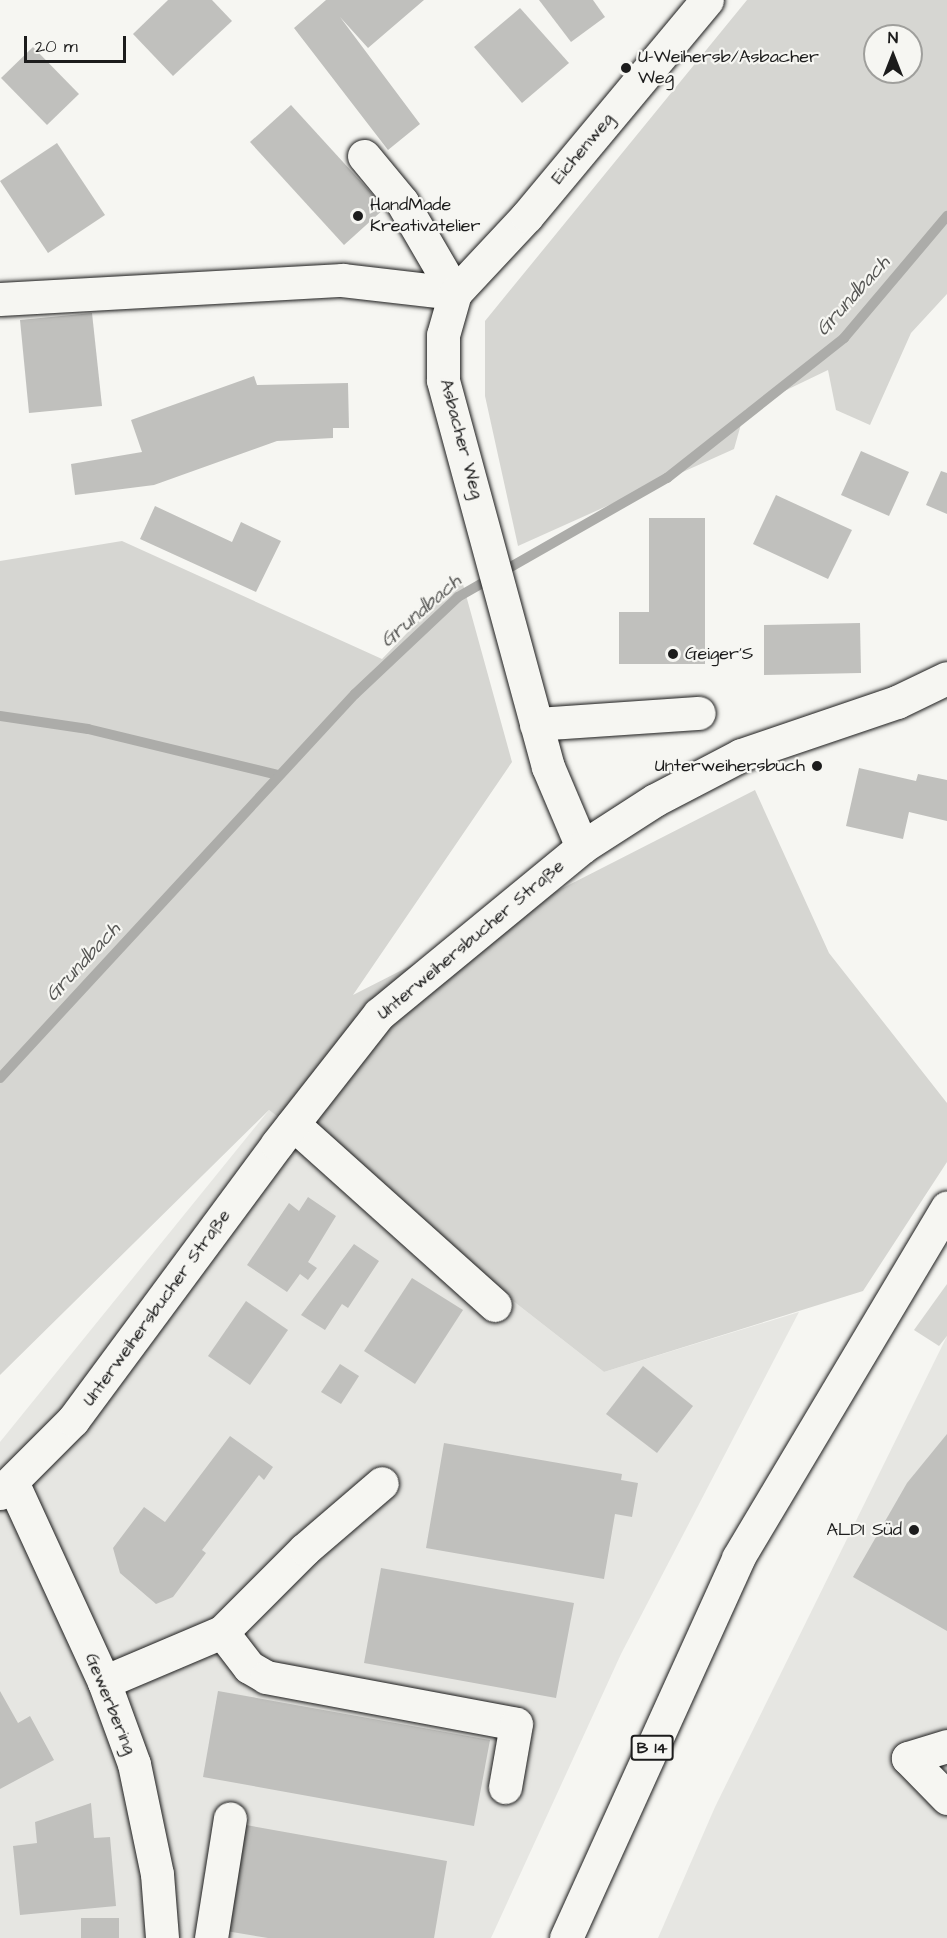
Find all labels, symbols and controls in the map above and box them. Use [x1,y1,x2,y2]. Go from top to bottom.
scale bar [27,24,129,62]
north arrow [863,24,923,84]
text: N [888,27,898,49]
text: 20 m [35,34,78,59]
place label: U-Weihersb/Asbacher Weg [638,47,819,90]
marker: U-Weihersb/Asbacher Weg [619,61,633,75]
street label: Eichenweg [547,109,619,189]
place label: HandMade Kreativatelier [370,195,480,238]
marker: HandMade Kreativatelier [351,209,365,223]
water label: Grundbach [811,251,895,341]
street label: Asbacher Weg [435,377,487,501]
water label: Grundbach [376,569,466,653]
place label: Geiger’S [685,643,753,665]
marker: Geiger’S [666,647,680,661]
place label: Unterweihersbuch [655,755,805,777]
marker: Unterweihersbuch [810,759,824,773]
street label: Unterweihersbucher Straße [373,855,569,1025]
water label: Grundbach [40,918,126,1006]
street label: Unterweihersbucher Straße [78,1206,236,1410]
place label: ALDI Süd [826,1519,902,1541]
marker: ALDI Süd [907,1523,921,1537]
street label: Gewerbering [80,1650,140,1758]
road number: B 14 [630,1735,674,1761]

